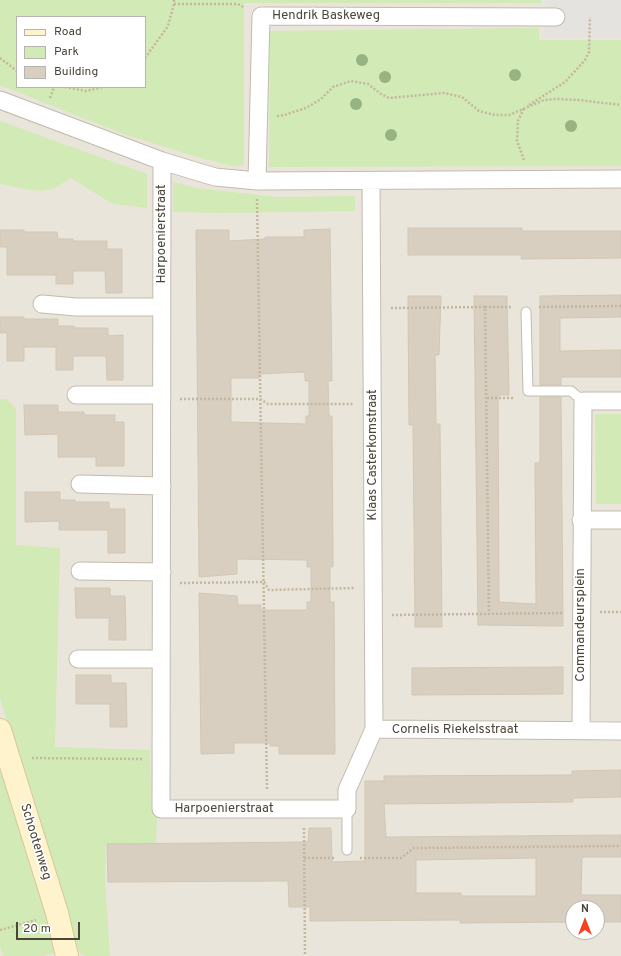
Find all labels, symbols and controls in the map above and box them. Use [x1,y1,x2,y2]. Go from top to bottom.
street label: Hendrik Baskeweg [272,8,380,24]
legend [16,16,146,88]
text: Road [54,24,82,40]
text: Park [54,44,79,60]
text: Building [54,64,98,80]
street label: Harpoenierstraat [154,184,170,284]
street label: Klaas Casterkomstraat [365,389,381,521]
street label: Commandeursplein [573,568,589,682]
street label: Cornelis Riekelsstraat [392,722,518,738]
street label: Harpoenierstraat [174,801,274,817]
street label: Schootenweg [16,802,54,882]
north arrow [565,900,605,940]
text: N [581,902,589,916]
scale bar [18,914,82,940]
text: 20 m [23,921,51,937]

